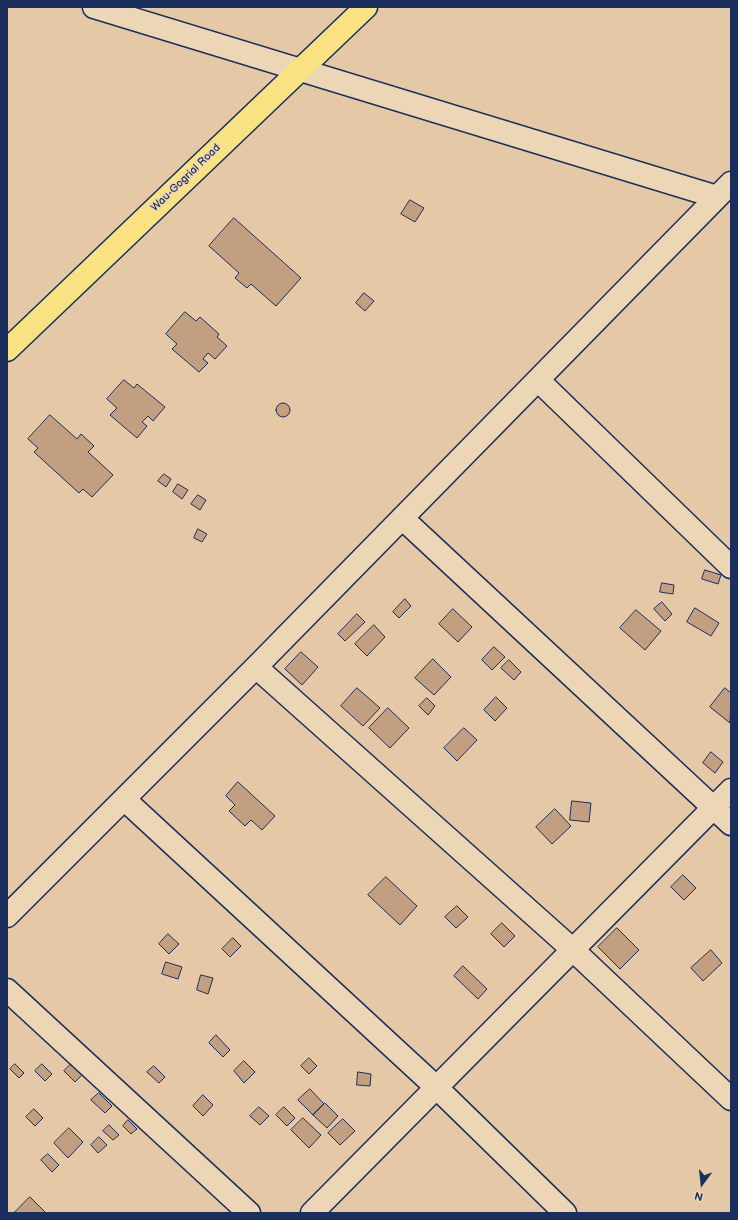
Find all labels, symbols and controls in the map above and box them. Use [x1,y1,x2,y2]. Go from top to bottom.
street label: Wau-Gogrial Road [149,141,223,215]
north arrow [682,1164,722,1204]
text: N [693,1189,704,1203]

